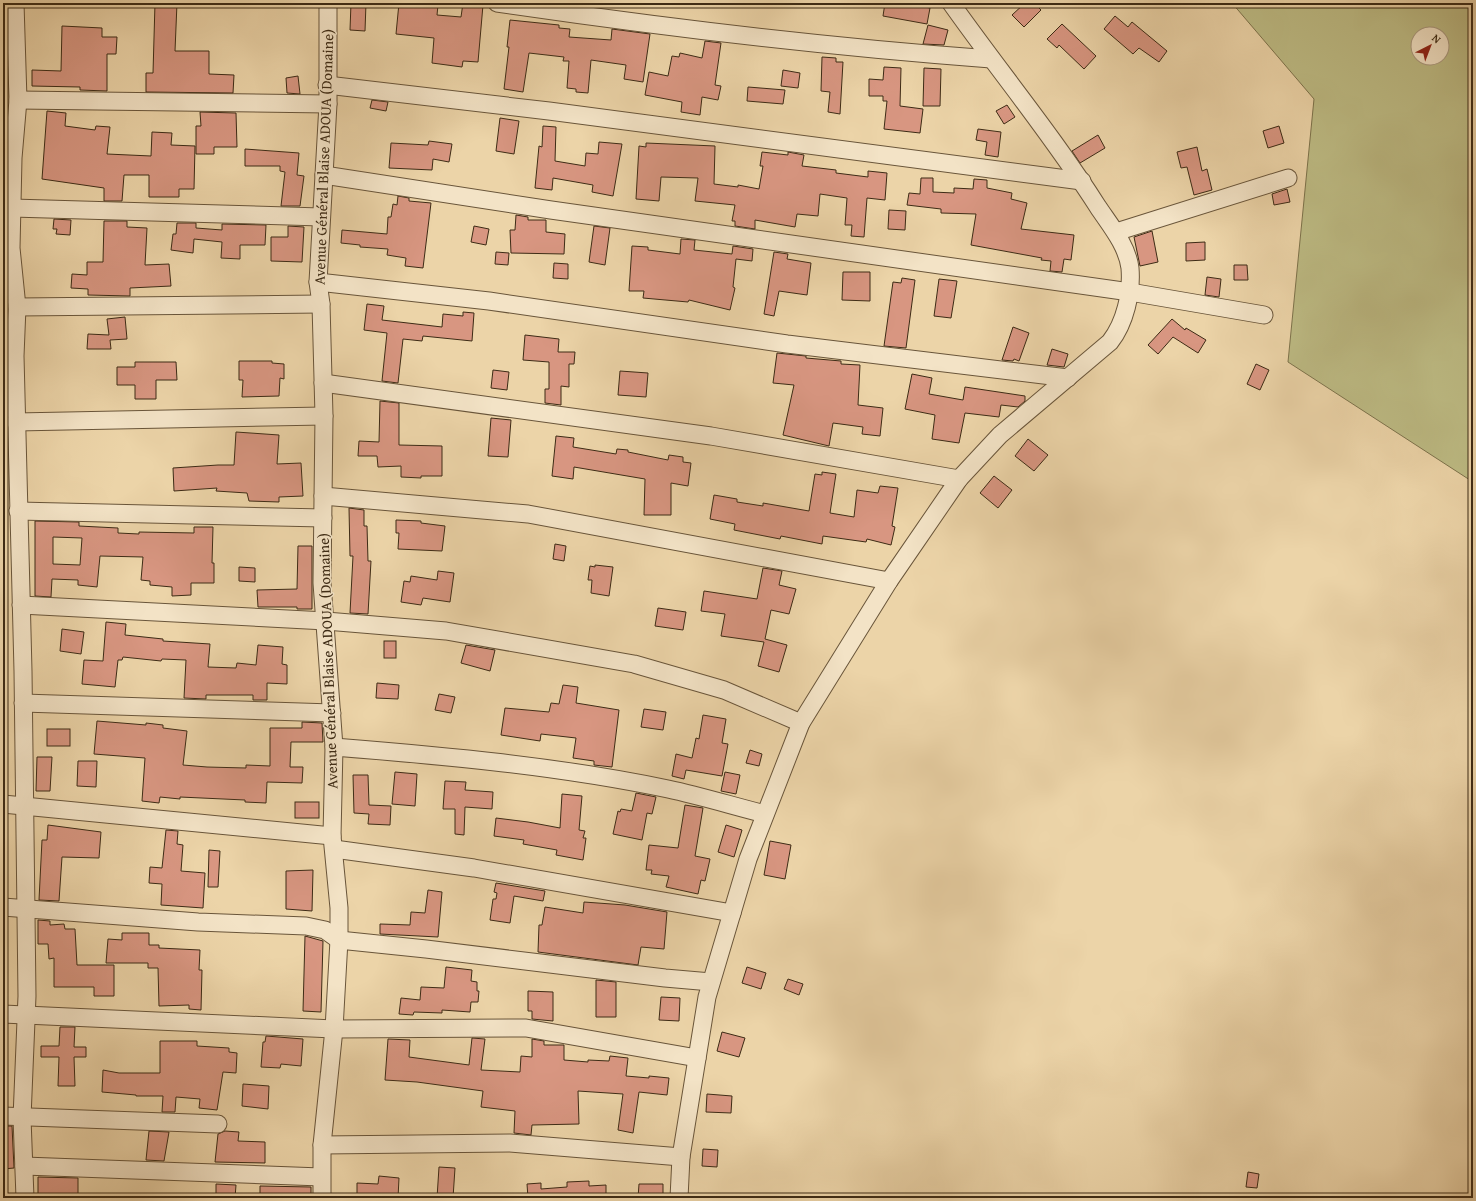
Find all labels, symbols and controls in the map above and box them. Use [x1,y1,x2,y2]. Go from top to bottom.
north arrow [1410,26,1450,66]
street label: Avenue Général Blaise ADOUA (Domaine) [309,29,338,285]
text: N [1429,30,1445,47]
street label: Avenue Général Blaise ADOUA (Domaine) [313,533,342,789]

